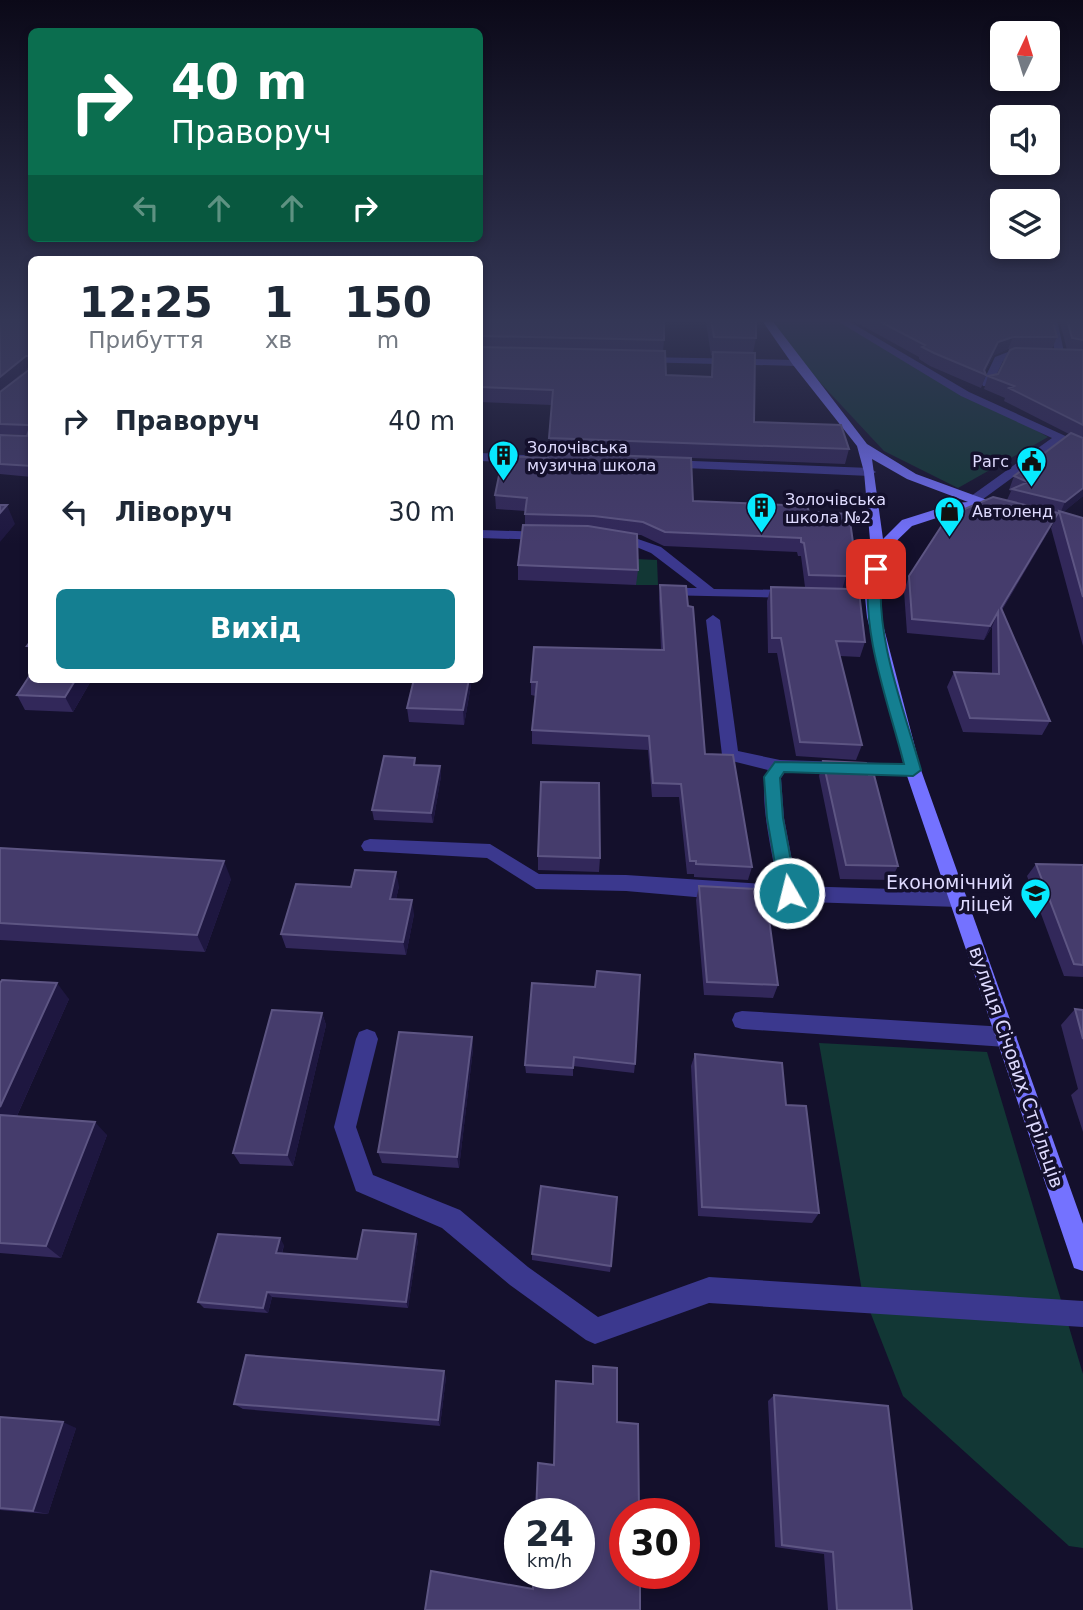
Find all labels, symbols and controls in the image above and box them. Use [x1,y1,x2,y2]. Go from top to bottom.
north arrow [990,21,1060,91]
map controls [990,21,1060,259]
text: 40 m [171,54,307,111]
icon: right [56,56,147,147]
button: sound [990,105,1060,175]
text: Праворуч [171,113,332,151]
icon: left [127,189,165,227]
icon: ahead [200,189,238,227]
icon: ahead [273,189,311,227]
icon: right [346,189,384,227]
button: layers [990,189,1060,259]
text: 12:25 [79,278,213,327]
text: 1 [264,278,293,327]
text: 150 [344,278,432,327]
text: Прибуття [88,327,204,353]
text: хв [265,327,292,353]
text: m [377,327,399,353]
icon: right [56,402,94,440]
text: Праворуч [115,406,261,436]
text: 40 m [388,406,455,436]
place label: Золочівська музична школа [527,438,656,475]
building icon: Золочівська музична школа [487,439,521,483]
public building icon: Рагс [1015,444,1049,488]
place label: Рагс [972,452,1009,471]
place label: Золочівська школа №2 [785,490,886,527]
building icon: Золочівська школа №2 [745,491,779,535]
icon: left [56,493,94,531]
shop icon: Автоленд [932,494,966,538]
text: Ліворуч [115,497,233,527]
text: 30 m [388,497,455,527]
place label: Автоленд [972,502,1053,521]
pin [846,539,906,599]
icon: arrive [857,550,895,588]
button: Вихід [56,589,455,669]
position arrow [752,856,826,930]
place label: Економічний ліцей [886,871,1013,915]
school or university icon: Економічний ліцей [1019,876,1053,920]
street label: вулиця Січових Стрільців [965,943,1069,1191]
speed limit sign: 30 [609,1498,700,1589]
text: 24 [525,1514,574,1554]
text: km/h [527,1550,572,1571]

